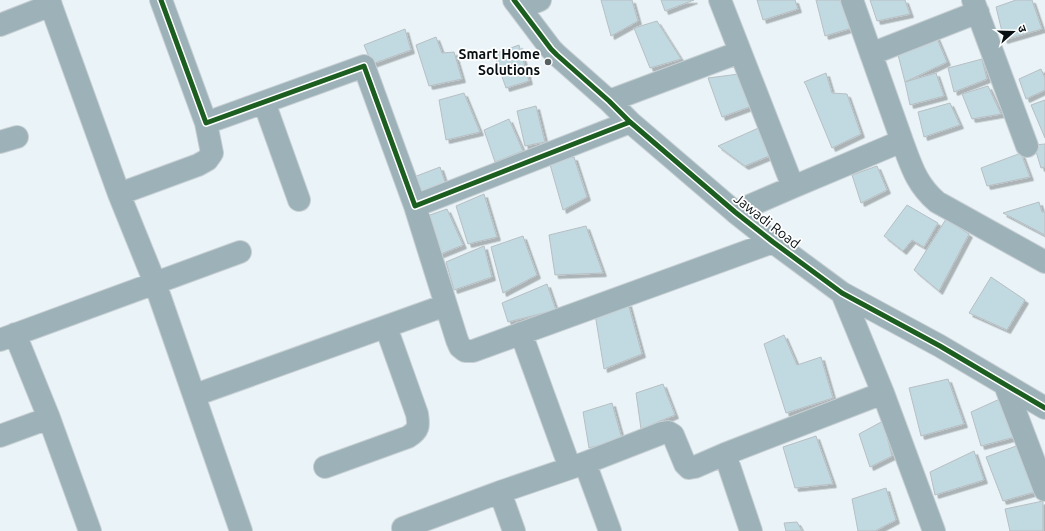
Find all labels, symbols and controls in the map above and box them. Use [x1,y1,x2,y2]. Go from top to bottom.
north arrow [993,12,1033,52]
text: उ [1016,24,1029,34]
place label: Smart Home Solutions [459,46,540,78]
marker: Smart Home Solutions [543,57,553,67]
street label: Jawadi Road [731,190,803,252]

